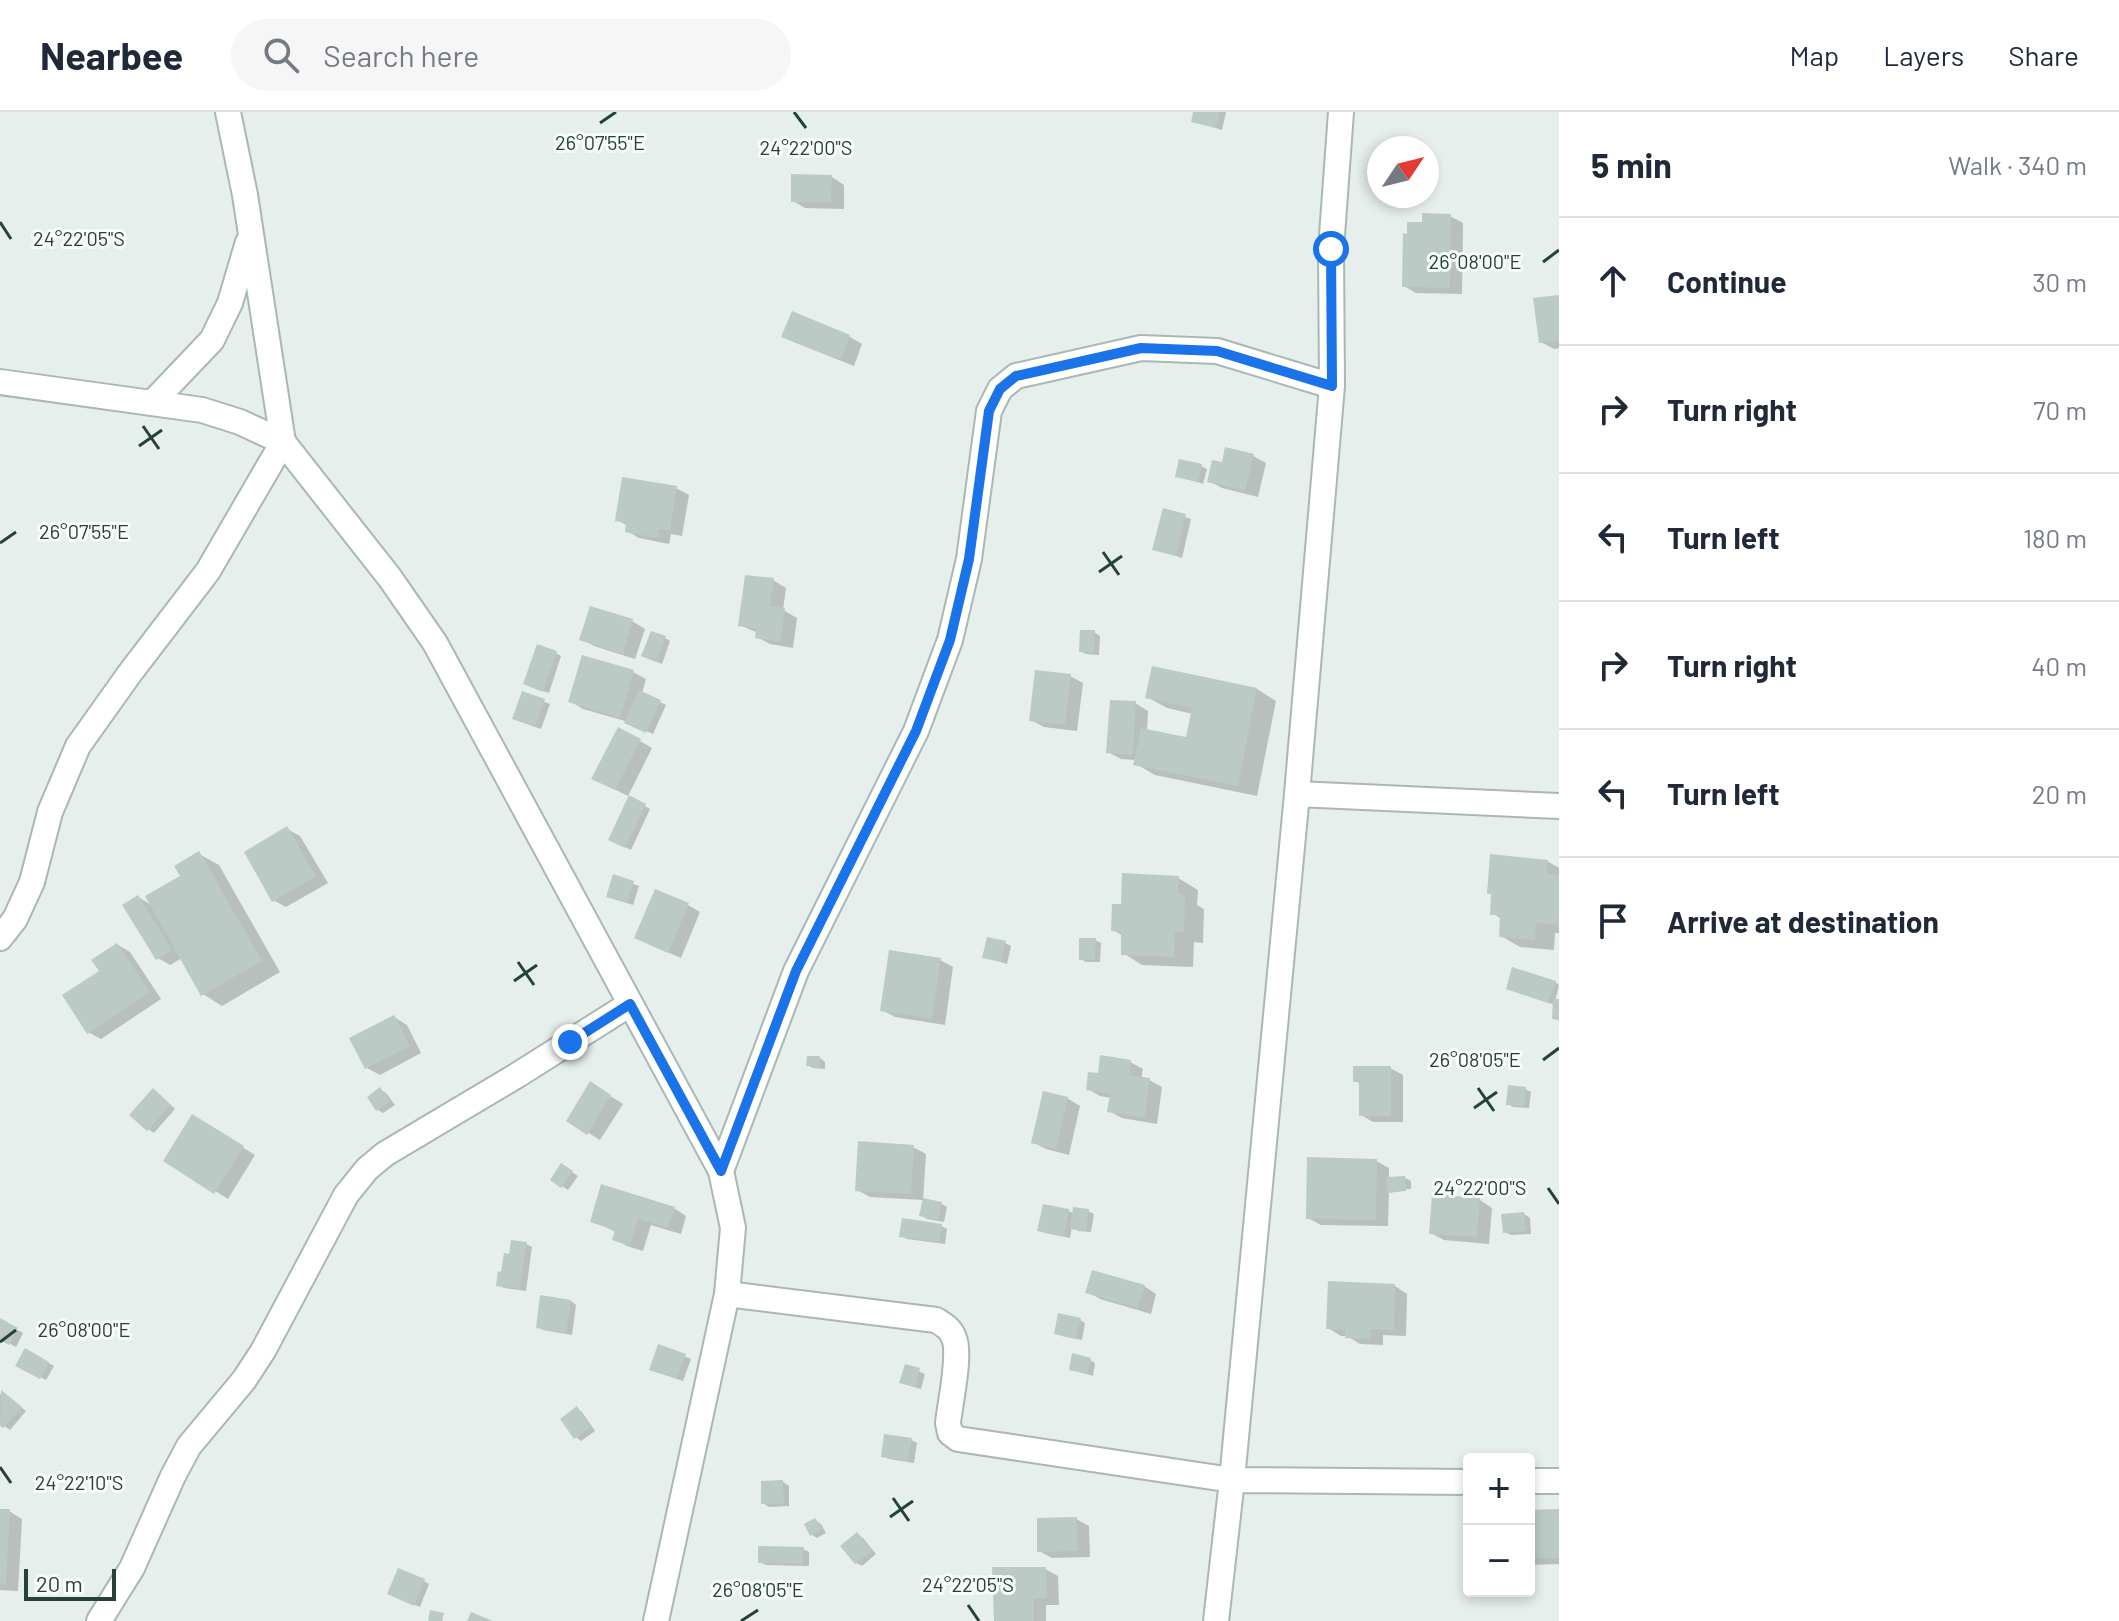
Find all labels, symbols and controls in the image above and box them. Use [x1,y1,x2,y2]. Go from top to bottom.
search box [231,19,791,91]
text: Nearbee [40,32,183,78]
icon: search [259,33,303,77]
text: Search here [323,37,479,73]
text: Map [1789,38,1839,72]
text: Layers [1883,38,1964,72]
text: Share [2008,38,2079,72]
text: 26°07'55"E [555,130,645,154]
text: 24°22'00"S [760,135,852,159]
north arrow [1367,136,1439,208]
text: 5 min [1591,144,1672,185]
text: Walk · 340 m [1948,149,2087,180]
text: 24°22'05"S [33,226,125,250]
route start [1313,231,1349,267]
text: 26°08'00"E [1429,249,1521,273]
icon: ahead [1591,259,1635,303]
text: Continue [1667,263,1787,299]
text: 30 m [2032,266,2087,297]
icon: right [1591,387,1635,431]
text: Turn right [1667,391,1797,427]
text: 70 m [2033,394,2087,425]
icon: left [1591,515,1635,559]
text: 26°07'55"E [39,519,129,543]
text: Turn left [1667,519,1780,555]
text: 180 m [2023,522,2087,553]
icon: right [1591,643,1635,687]
text: Turn right [1667,647,1797,683]
text: 40 m [2031,650,2087,681]
icon: left [1591,771,1635,815]
text: Turn left [1667,775,1780,811]
text: 20 m [2032,778,2087,809]
icon: arrive [1591,899,1635,943]
text: Arrive at destination [1667,903,1939,939]
route end [552,1024,588,1060]
text: 26°08'05"E [1429,1047,1521,1071]
text: 24°22'00"S [1434,1175,1526,1199]
text: 26°08'00"E [38,1317,130,1341]
map controls [1463,1453,1535,1597]
button: + [1463,1453,1535,1525]
text: 24°22'10"S [35,1470,123,1494]
button: − [1463,1525,1535,1597]
scale bar [24,1565,116,1601]
text: 20 m [36,1570,83,1596]
text: 24°22'05"S [922,1572,1014,1596]
text: 26°08'05"E [712,1577,804,1601]

